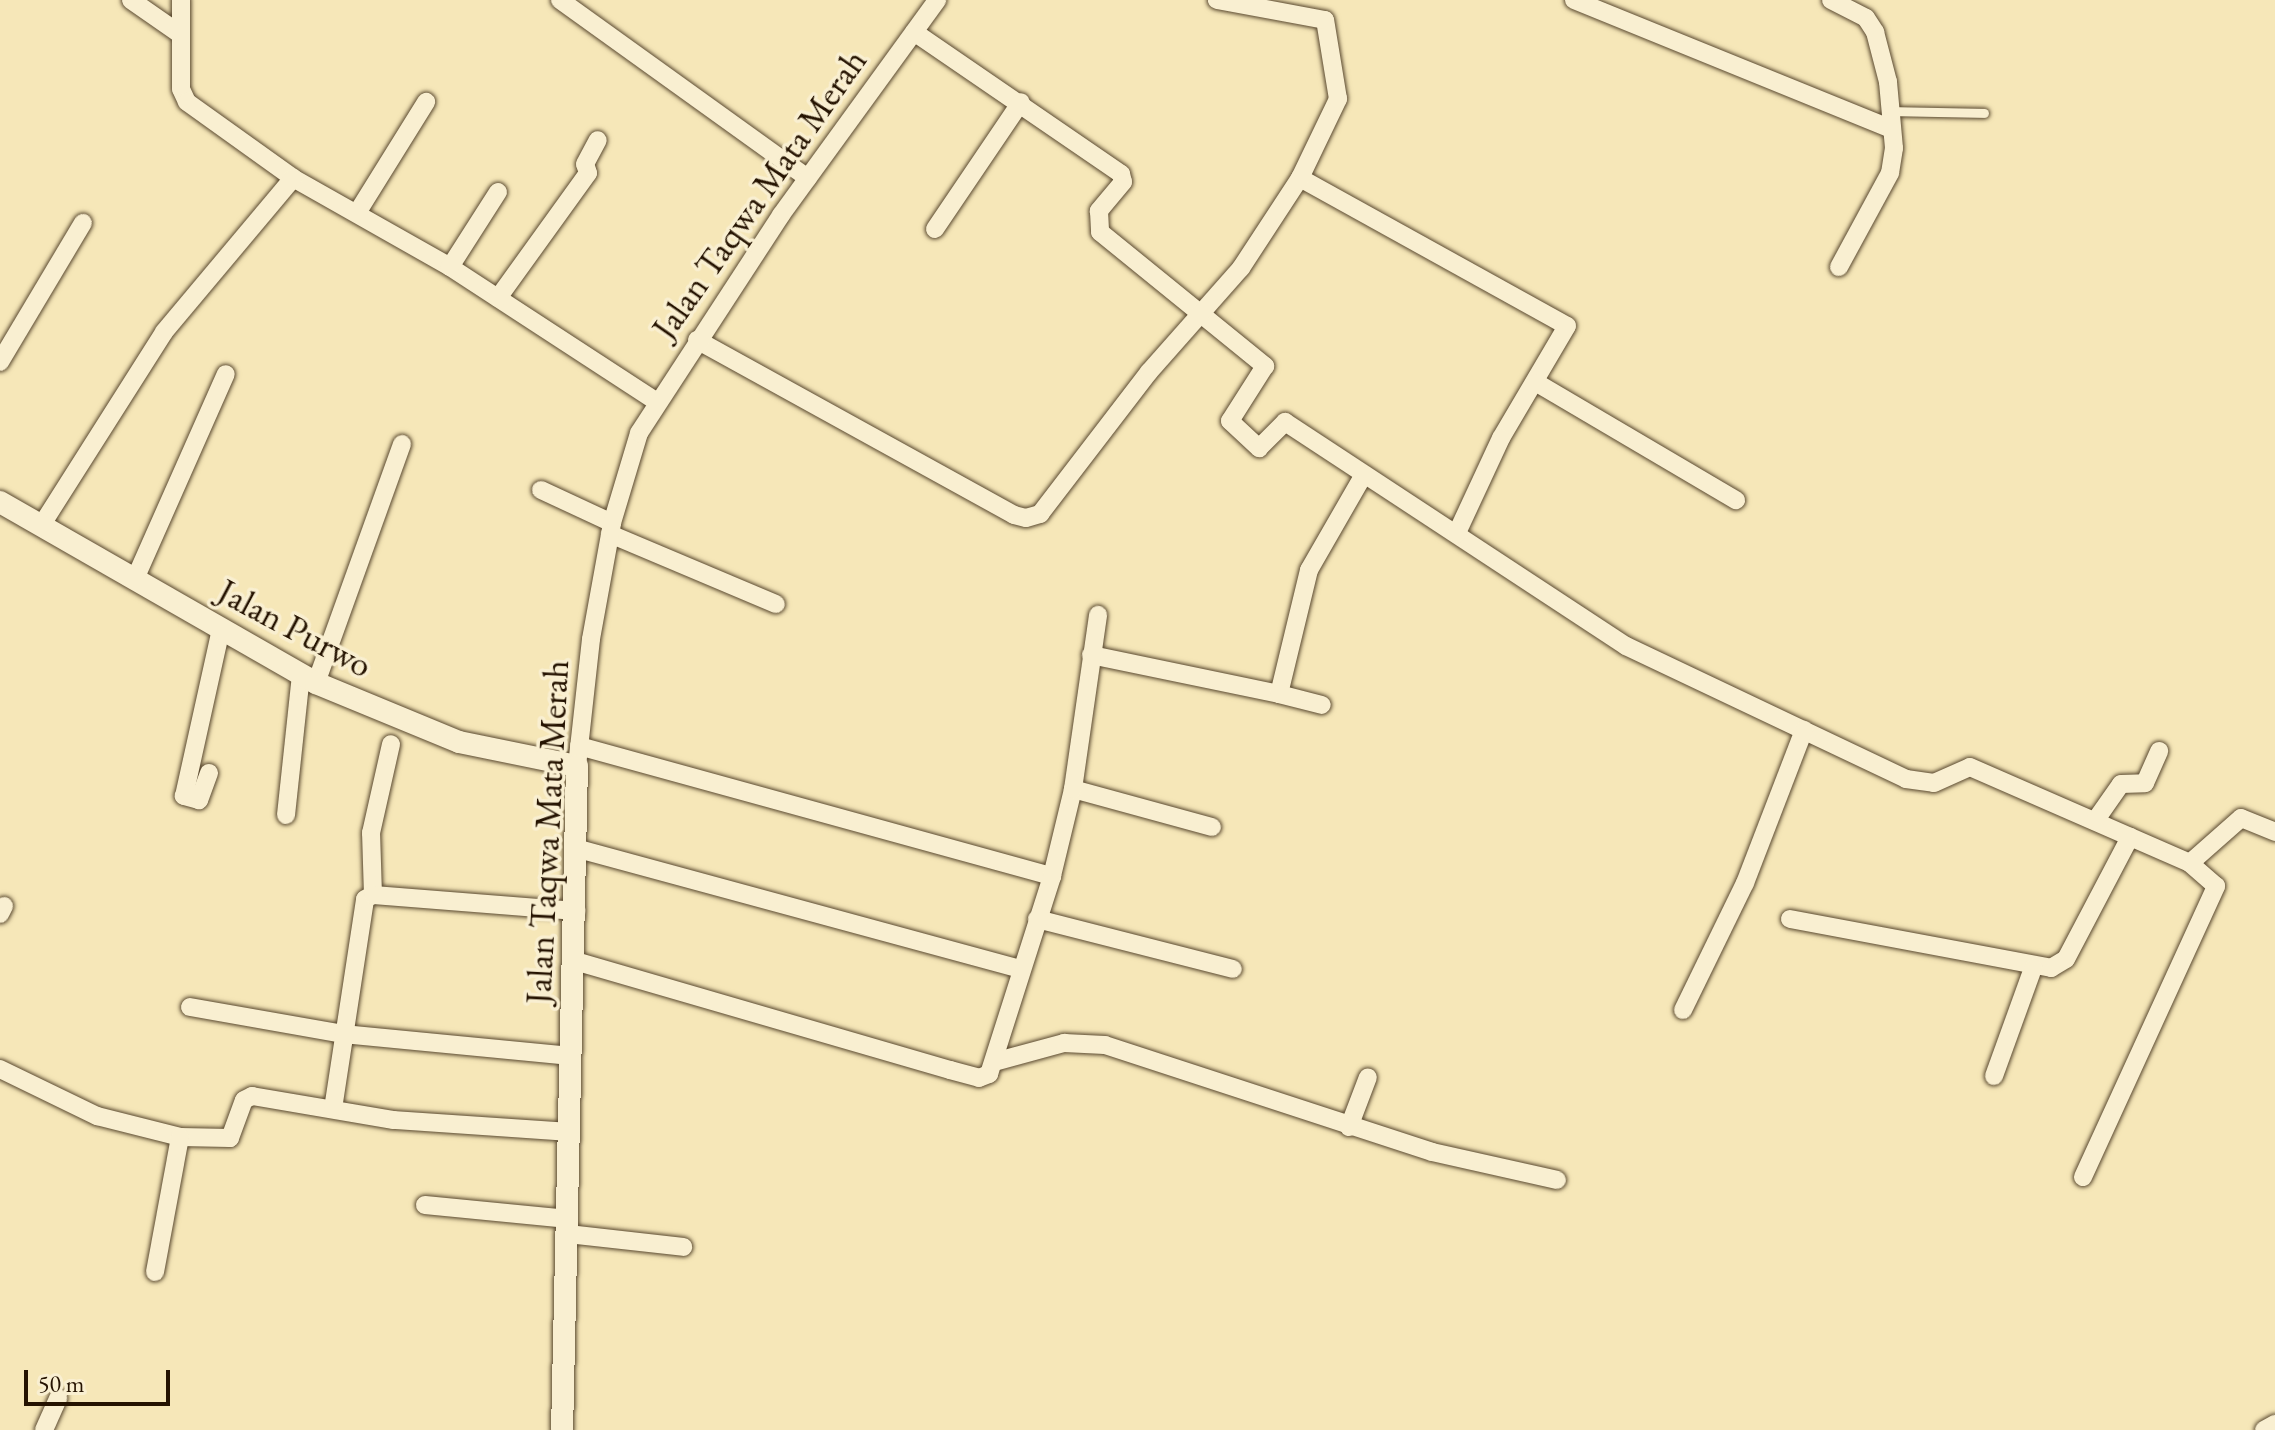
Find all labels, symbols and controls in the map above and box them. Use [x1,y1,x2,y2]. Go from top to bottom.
street label: Jalan Taqwa Mata Merah [642,40,876,348]
street label: Jalan Purwo [211,569,379,687]
street label: Jalan Taqwa Mata Merah [516,659,578,1005]
scale bar [28,1354,174,1404]
text: 50 m [38,1368,85,1399]

